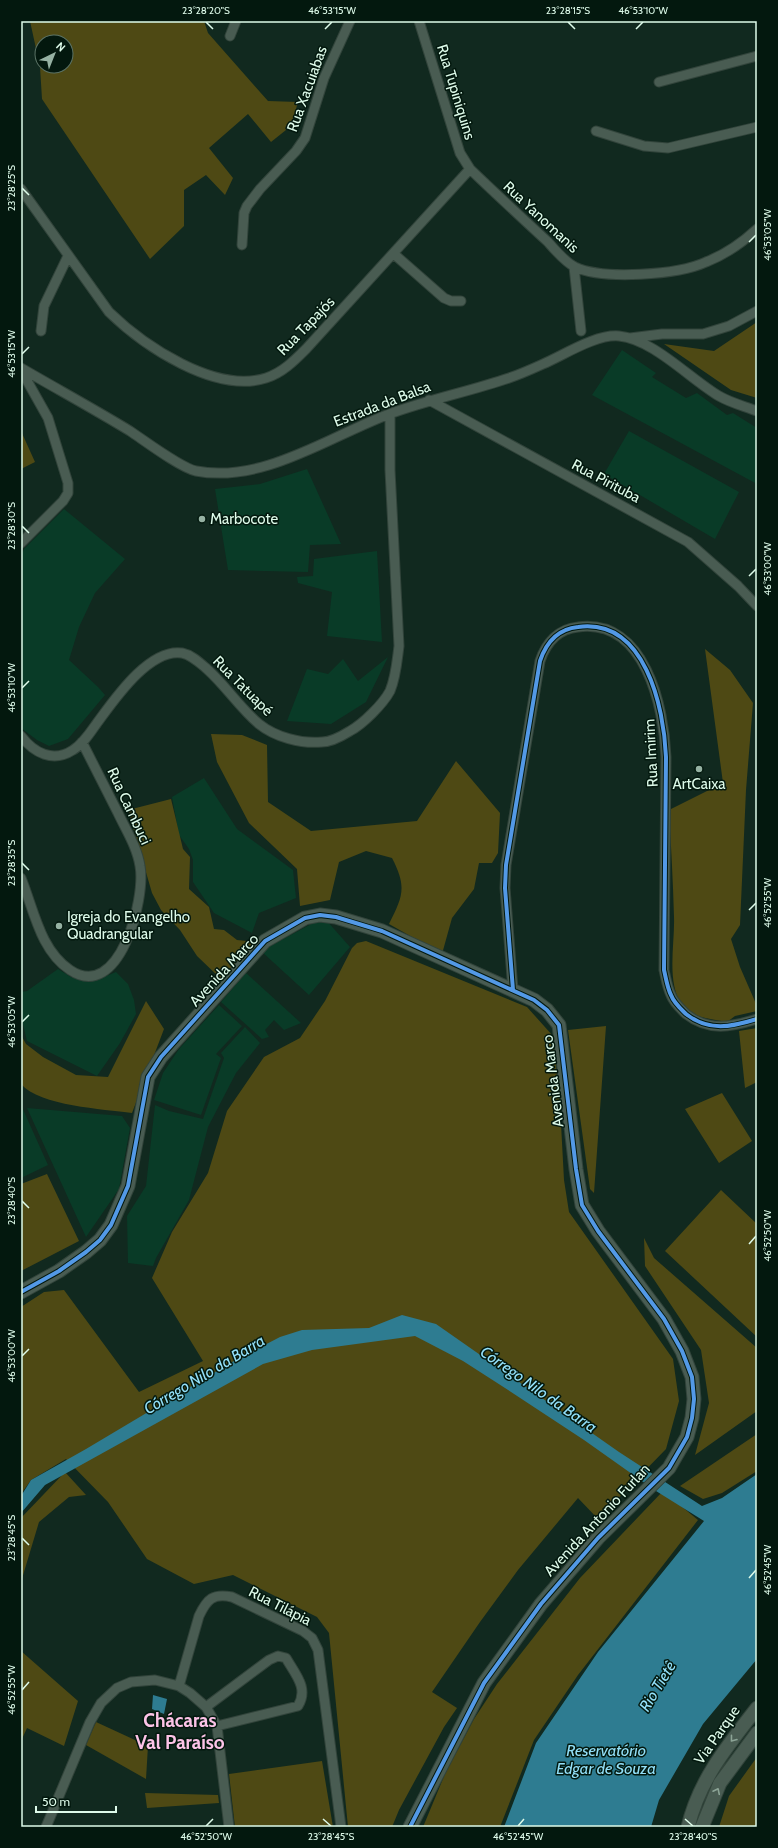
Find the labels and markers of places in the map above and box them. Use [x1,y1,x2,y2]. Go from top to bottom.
place label: Marbocote [210,510,278,528]
marker: Marbocote [197,514,207,524]
marker: ArtCaixa [694,764,704,774]
place label: ArtCaixa [673,775,726,793]
place label: Igreja do Evangelho Quadrangular [67,908,190,943]
marker: Igreja do Evangelho Quadrangular [54,921,64,931]

